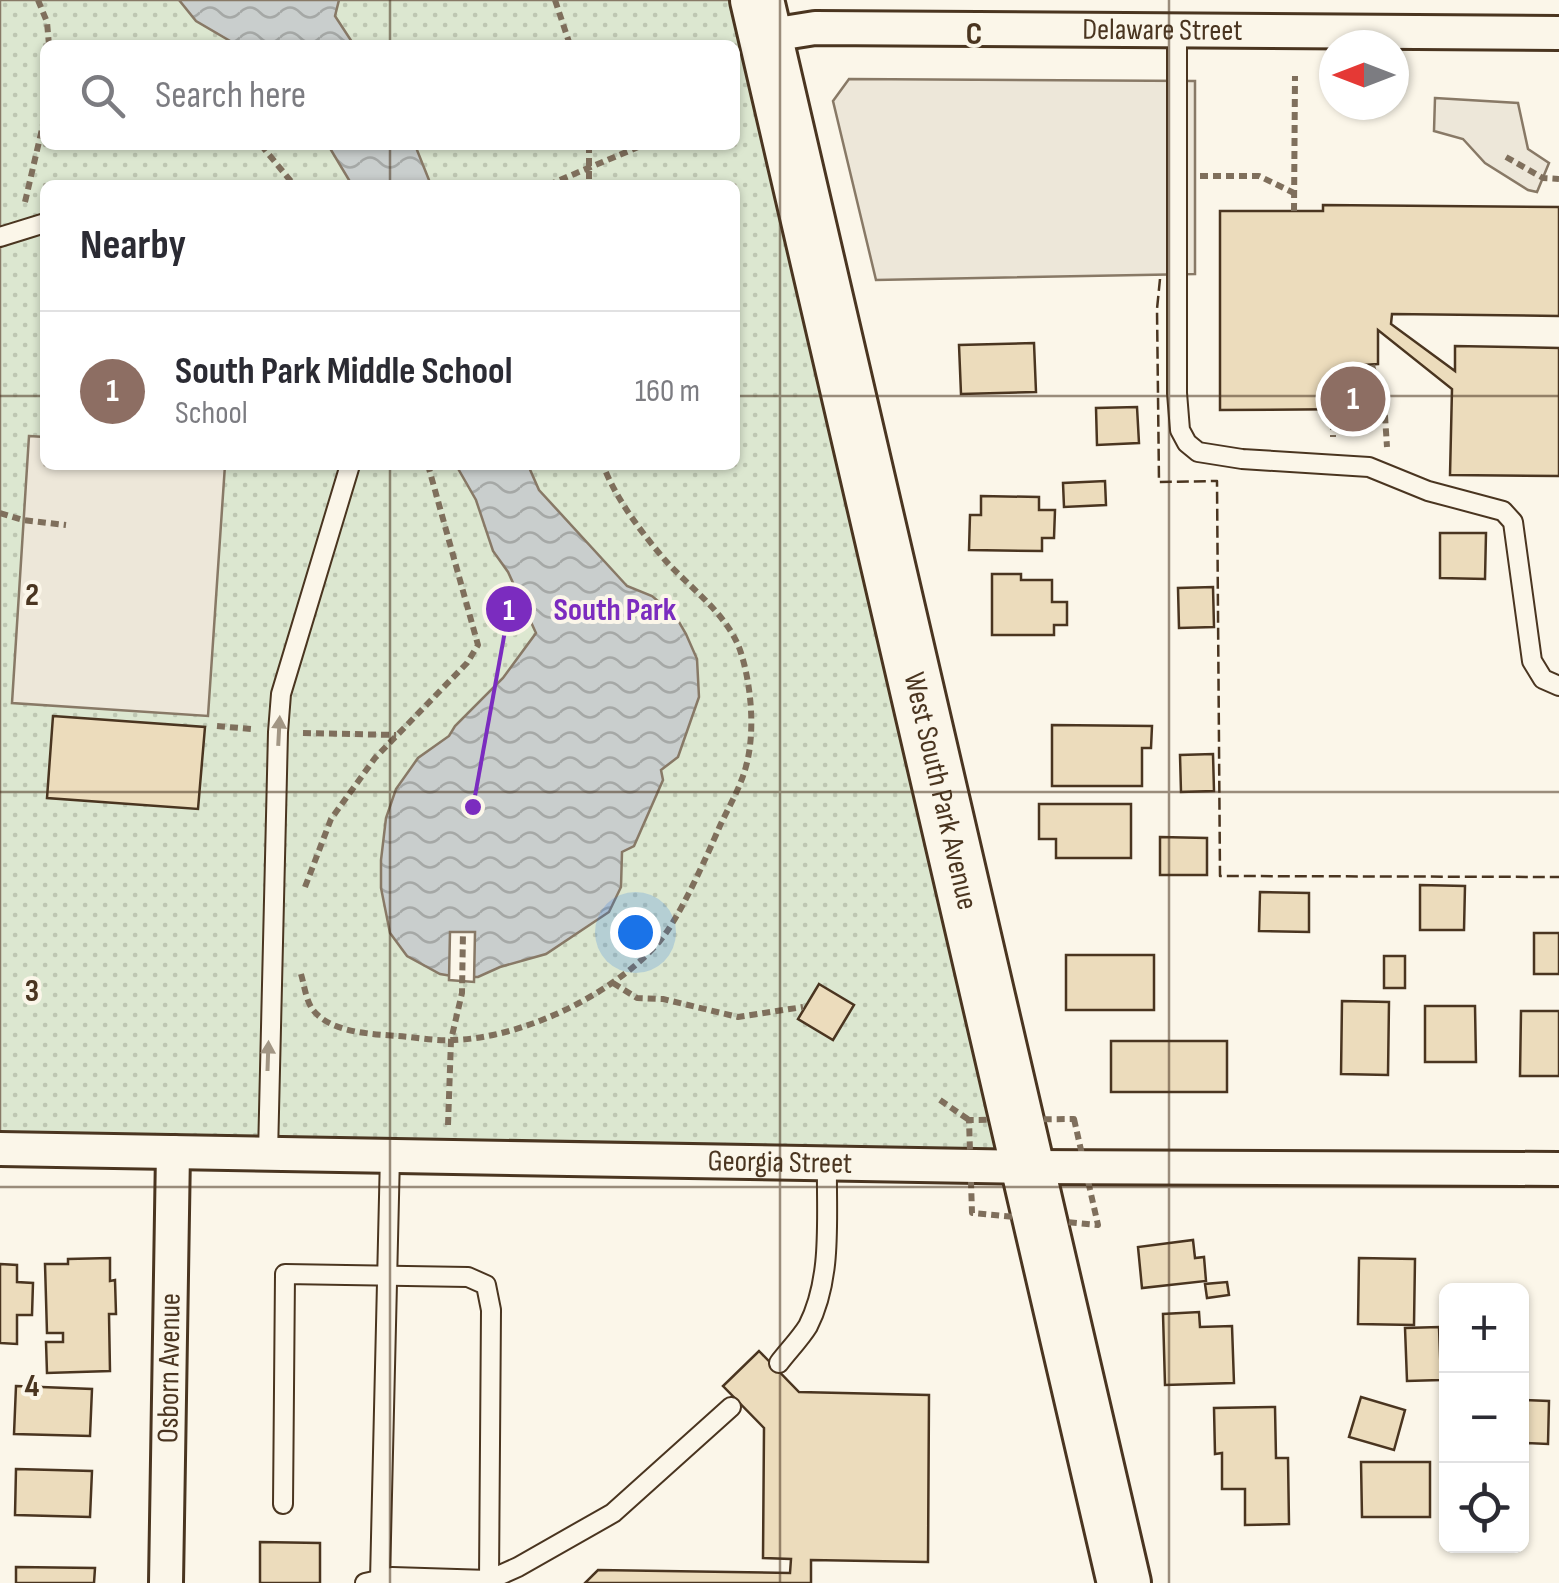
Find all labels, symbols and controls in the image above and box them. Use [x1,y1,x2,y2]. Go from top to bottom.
street label: Delaware Street [1082,12,1243,49]
text: C [966,15,982,54]
north arrow [1319,30,1409,120]
search box [40,40,740,150]
icon: search [75,68,130,123]
text: Search here [155,73,306,118]
text: Nearby [80,220,186,271]
text: South Park Middle School [175,349,512,394]
pin: 1 [1320,362,1386,436]
text: 1 [106,372,119,411]
text: 160 m [635,372,700,411]
text: School [175,394,248,433]
text: 2 [25,576,39,615]
callout: South Park [484,578,696,640]
text: South Park [554,591,677,630]
text: 1 [503,593,515,629]
street label: West South Park Avenue [895,669,985,913]
one-way arrow [271,715,287,747]
your location [610,907,661,958]
text: 3 [25,972,39,1011]
one-way arrow [261,1040,277,1072]
street label: Georgia Street [707,1143,852,1182]
map controls [1439,1283,1529,1553]
button: + [1439,1283,1529,1373]
street label: Osborn Avenue [150,1293,189,1443]
text: 4 [25,1367,40,1406]
button: − [1439,1373,1529,1463]
button: locate [1439,1463,1529,1553]

